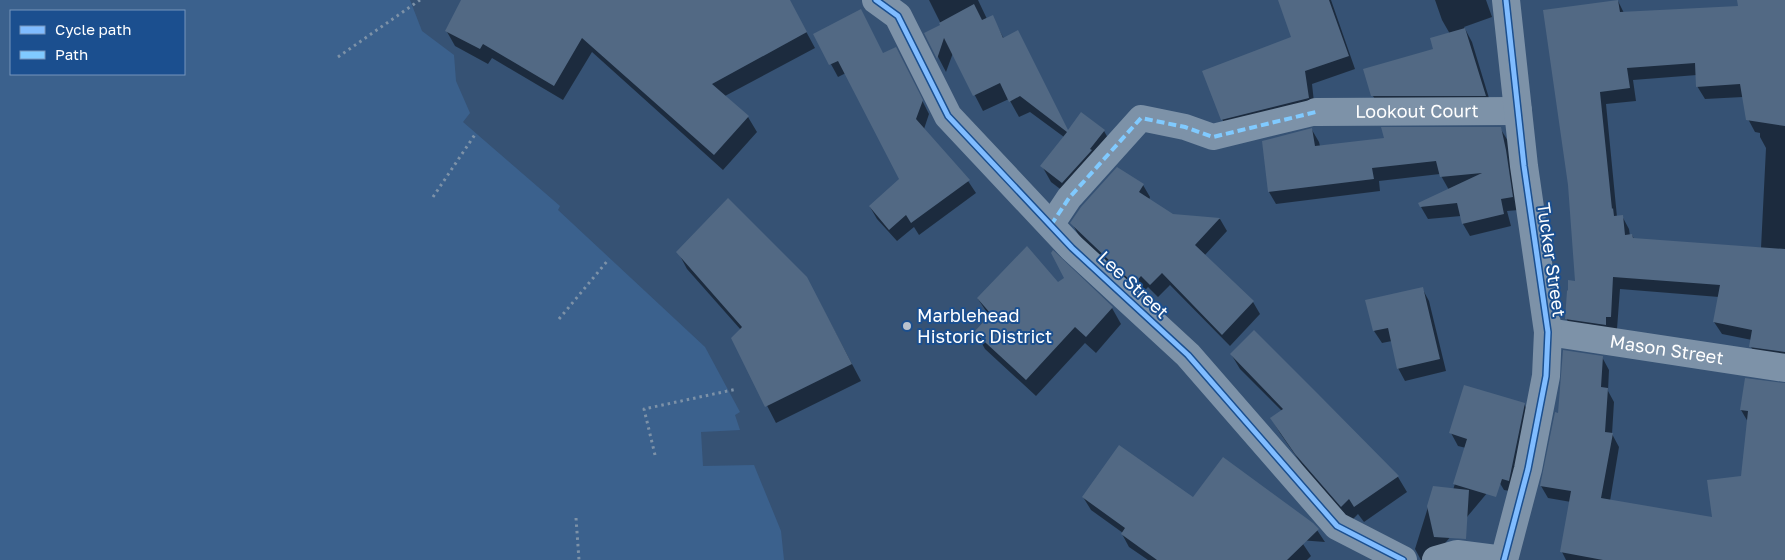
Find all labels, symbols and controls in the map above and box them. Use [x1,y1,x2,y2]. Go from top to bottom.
legend [10,10,185,75]
text: Cycle path [55,20,131,38]
text: Path [55,45,88,63]
street label: Lookout Court [1355,99,1479,122]
street label: Tucker Street [1533,201,1571,318]
street label: Lee Street [1094,246,1174,323]
place label: Marblehead Historic District [917,304,1052,347]
marker: Marblehead Historic District [901,320,913,332]
street label: Mason Street [1608,330,1725,369]

